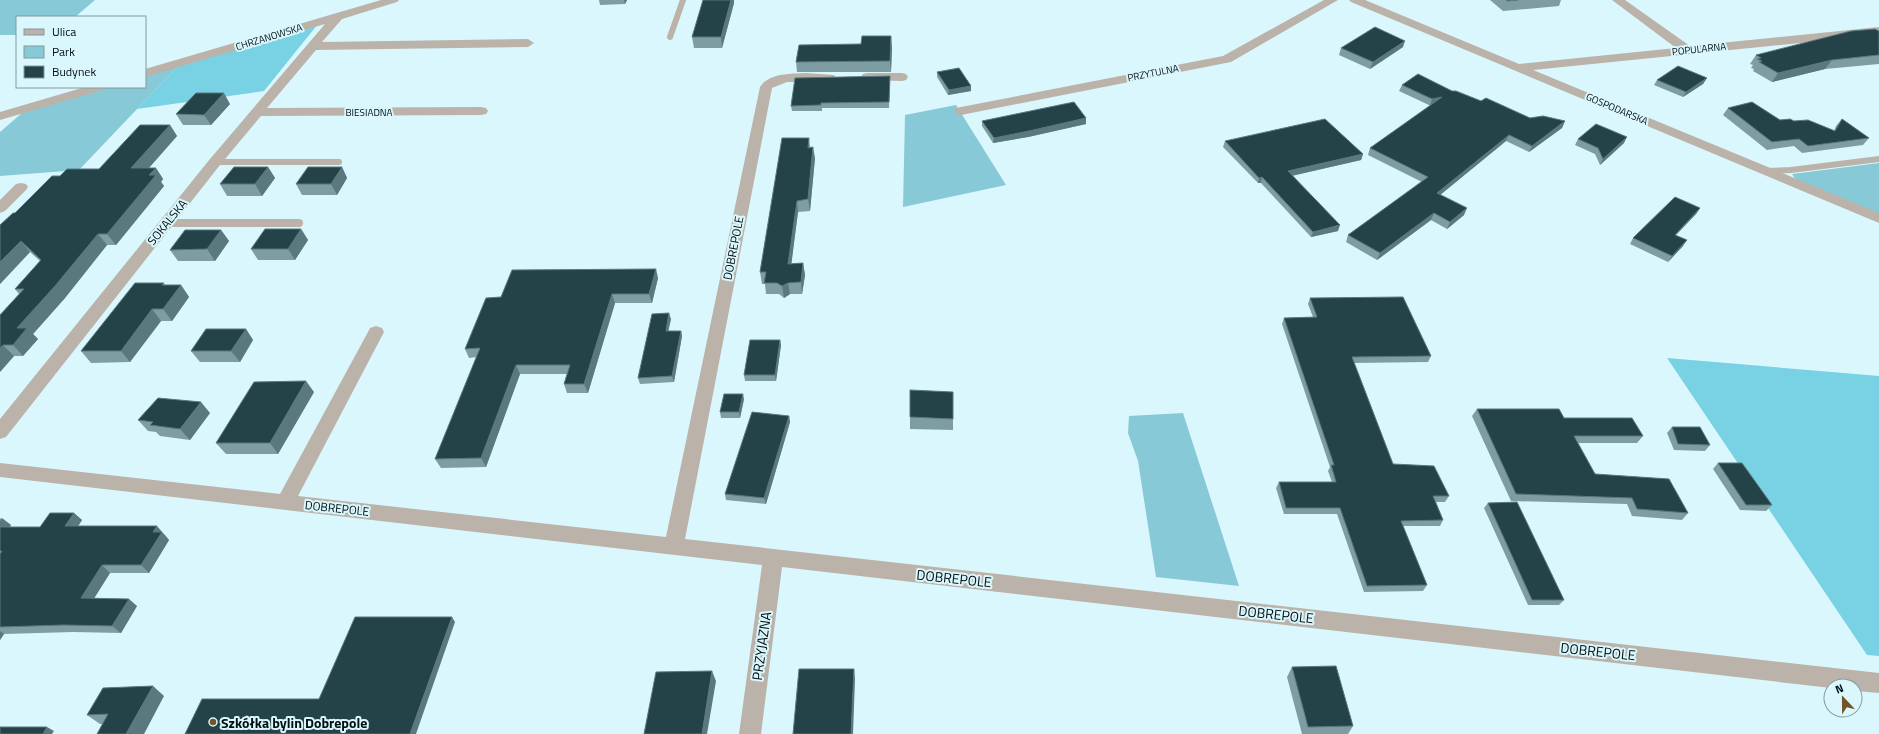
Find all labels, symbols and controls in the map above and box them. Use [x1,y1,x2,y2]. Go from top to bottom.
legend [16,16,146,88]
street label: CHRZANOWSKA [234,20,304,54]
text: Ulica [52,22,76,41]
street label: POPULARNA [1671,39,1727,59]
text: Park [52,42,75,61]
street label: PRZYTULNA [1126,61,1180,85]
text: Budynek [52,62,96,81]
street label: GOSPODARSKA [1584,89,1650,129]
street label: BIESIADNA [345,105,393,120]
street label: SOKALSKA [142,195,192,249]
street label: DOBREPOLE [718,214,749,281]
street label: DOBREPOLE [304,495,370,521]
street label: DOBREPOLE [915,564,993,592]
street label: DOBREPOLE [1237,600,1315,628]
street label: PRZYJAZNA [746,610,776,682]
street label: DOBREPOLE [1559,637,1637,665]
north arrow [1823,678,1863,718]
text: N [1833,680,1846,698]
place label: Szkółka bylin Dobrepole [221,712,367,733]
marker: Szkółka bylin Dobrepole [208,717,218,727]

